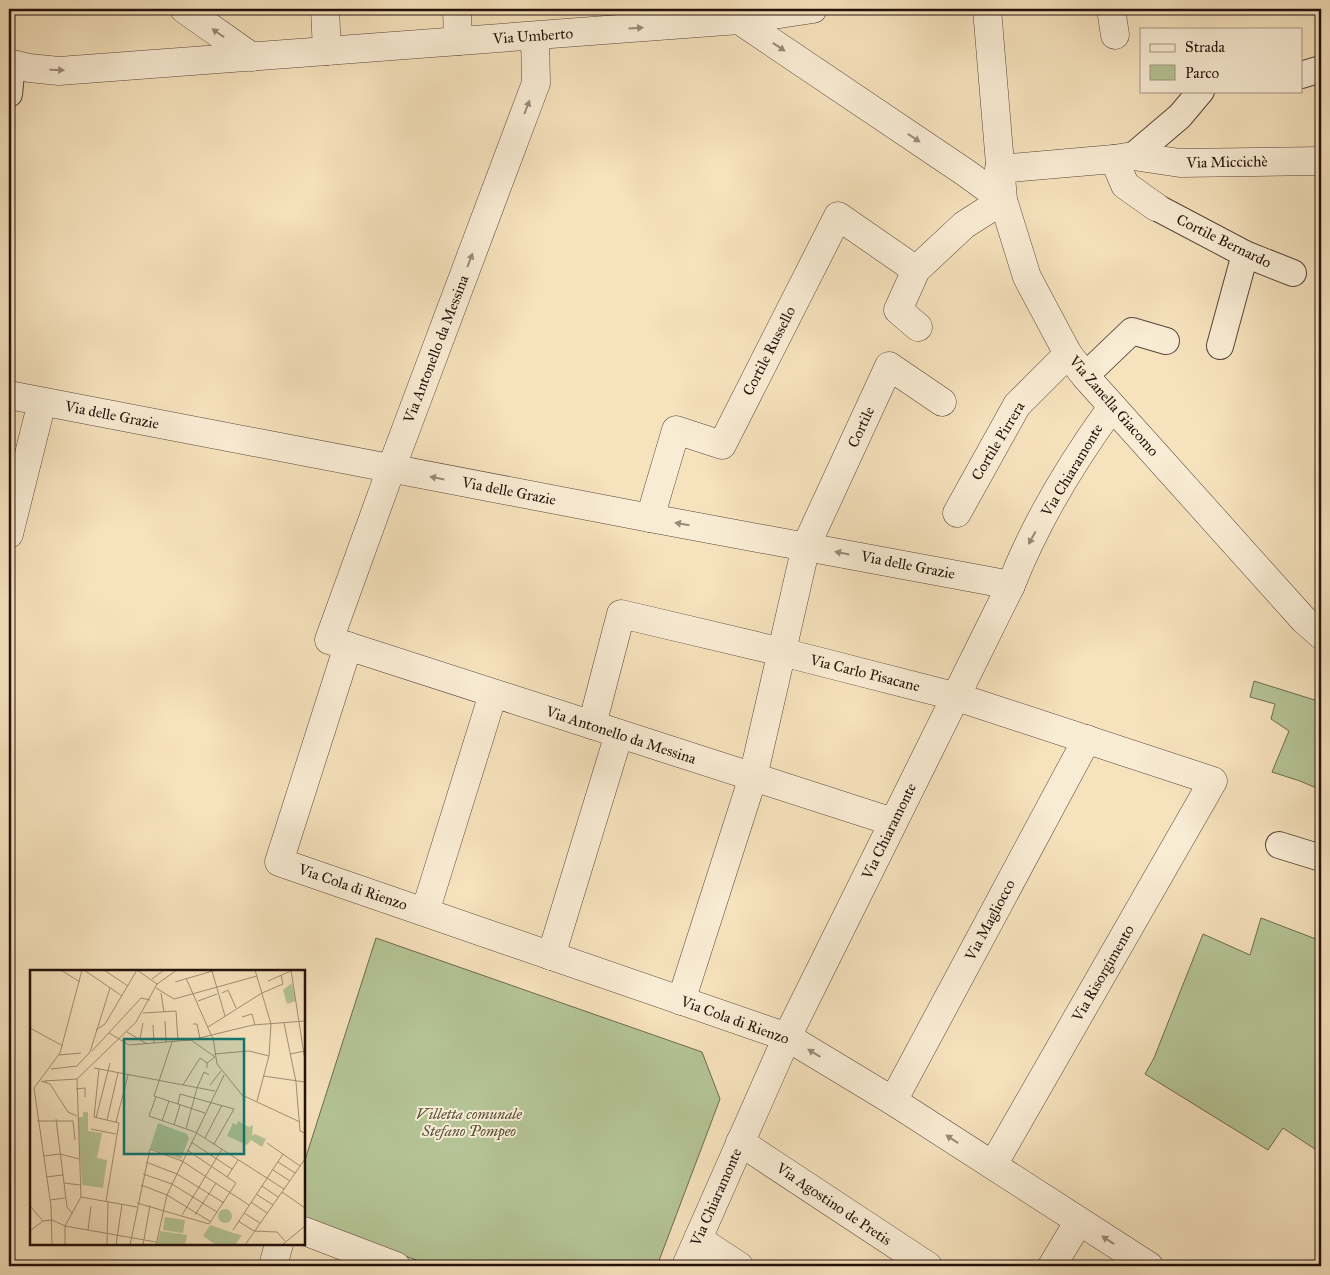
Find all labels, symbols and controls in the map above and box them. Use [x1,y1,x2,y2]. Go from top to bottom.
street label: Via Umberto [491,24,574,48]
one-way arrow [628,24,644,32]
one-way arrow [211,28,225,38]
legend [1140,28,1302,92]
text: Strada [1185,38,1225,56]
one-way arrow [773,43,786,52]
text: Parco [1185,64,1220,82]
one-way arrow [49,67,65,75]
one-way arrow [524,100,531,115]
one-way arrow [908,133,921,143]
street label: Via Miccichè [1185,152,1268,172]
street label: Cortile Bernardo [1174,210,1275,272]
one-way arrow [467,252,474,267]
street label: Via Antonello da Messina [399,272,473,426]
street label: Cortile Russello [739,303,799,399]
street label: Via Zanella Giacomo [1065,351,1163,460]
street label: Via delle Grazie [62,397,161,433]
street label: Cortile Pirrera [968,398,1029,484]
street label: Cortile [844,404,878,450]
street label: Via Chiaramonte [1037,420,1107,520]
one-way arrow [428,473,444,481]
street label: Via delle Grazie [459,473,558,509]
one-way arrow [675,520,690,528]
one-way arrow [1028,530,1036,545]
street label: Via delle Grazie [858,547,957,583]
one-way arrow [834,548,850,556]
street label: Via Carlo Pisacane [807,650,922,695]
street label: Via Antonello da Messina [543,702,699,768]
street label: Via Chiaramonte [857,780,920,883]
street label: Via Cola di Rienzo [295,860,410,914]
street label: Via Magliocco [961,876,1019,964]
street label: Via Risorgimento [1068,921,1138,1025]
inset map [30,970,305,1245]
street label: Via Cola di Rienzo [677,992,792,1048]
one-way arrow [807,1049,820,1058]
park label: Villetta comunale Stefano Pompeo [416,1105,522,1141]
one-way arrow [945,1134,959,1143]
street label: Via Chiaramonte [686,1145,746,1249]
street label: Via Agostino de Pretis [772,1158,895,1249]
one-way arrow [1101,1235,1115,1245]

